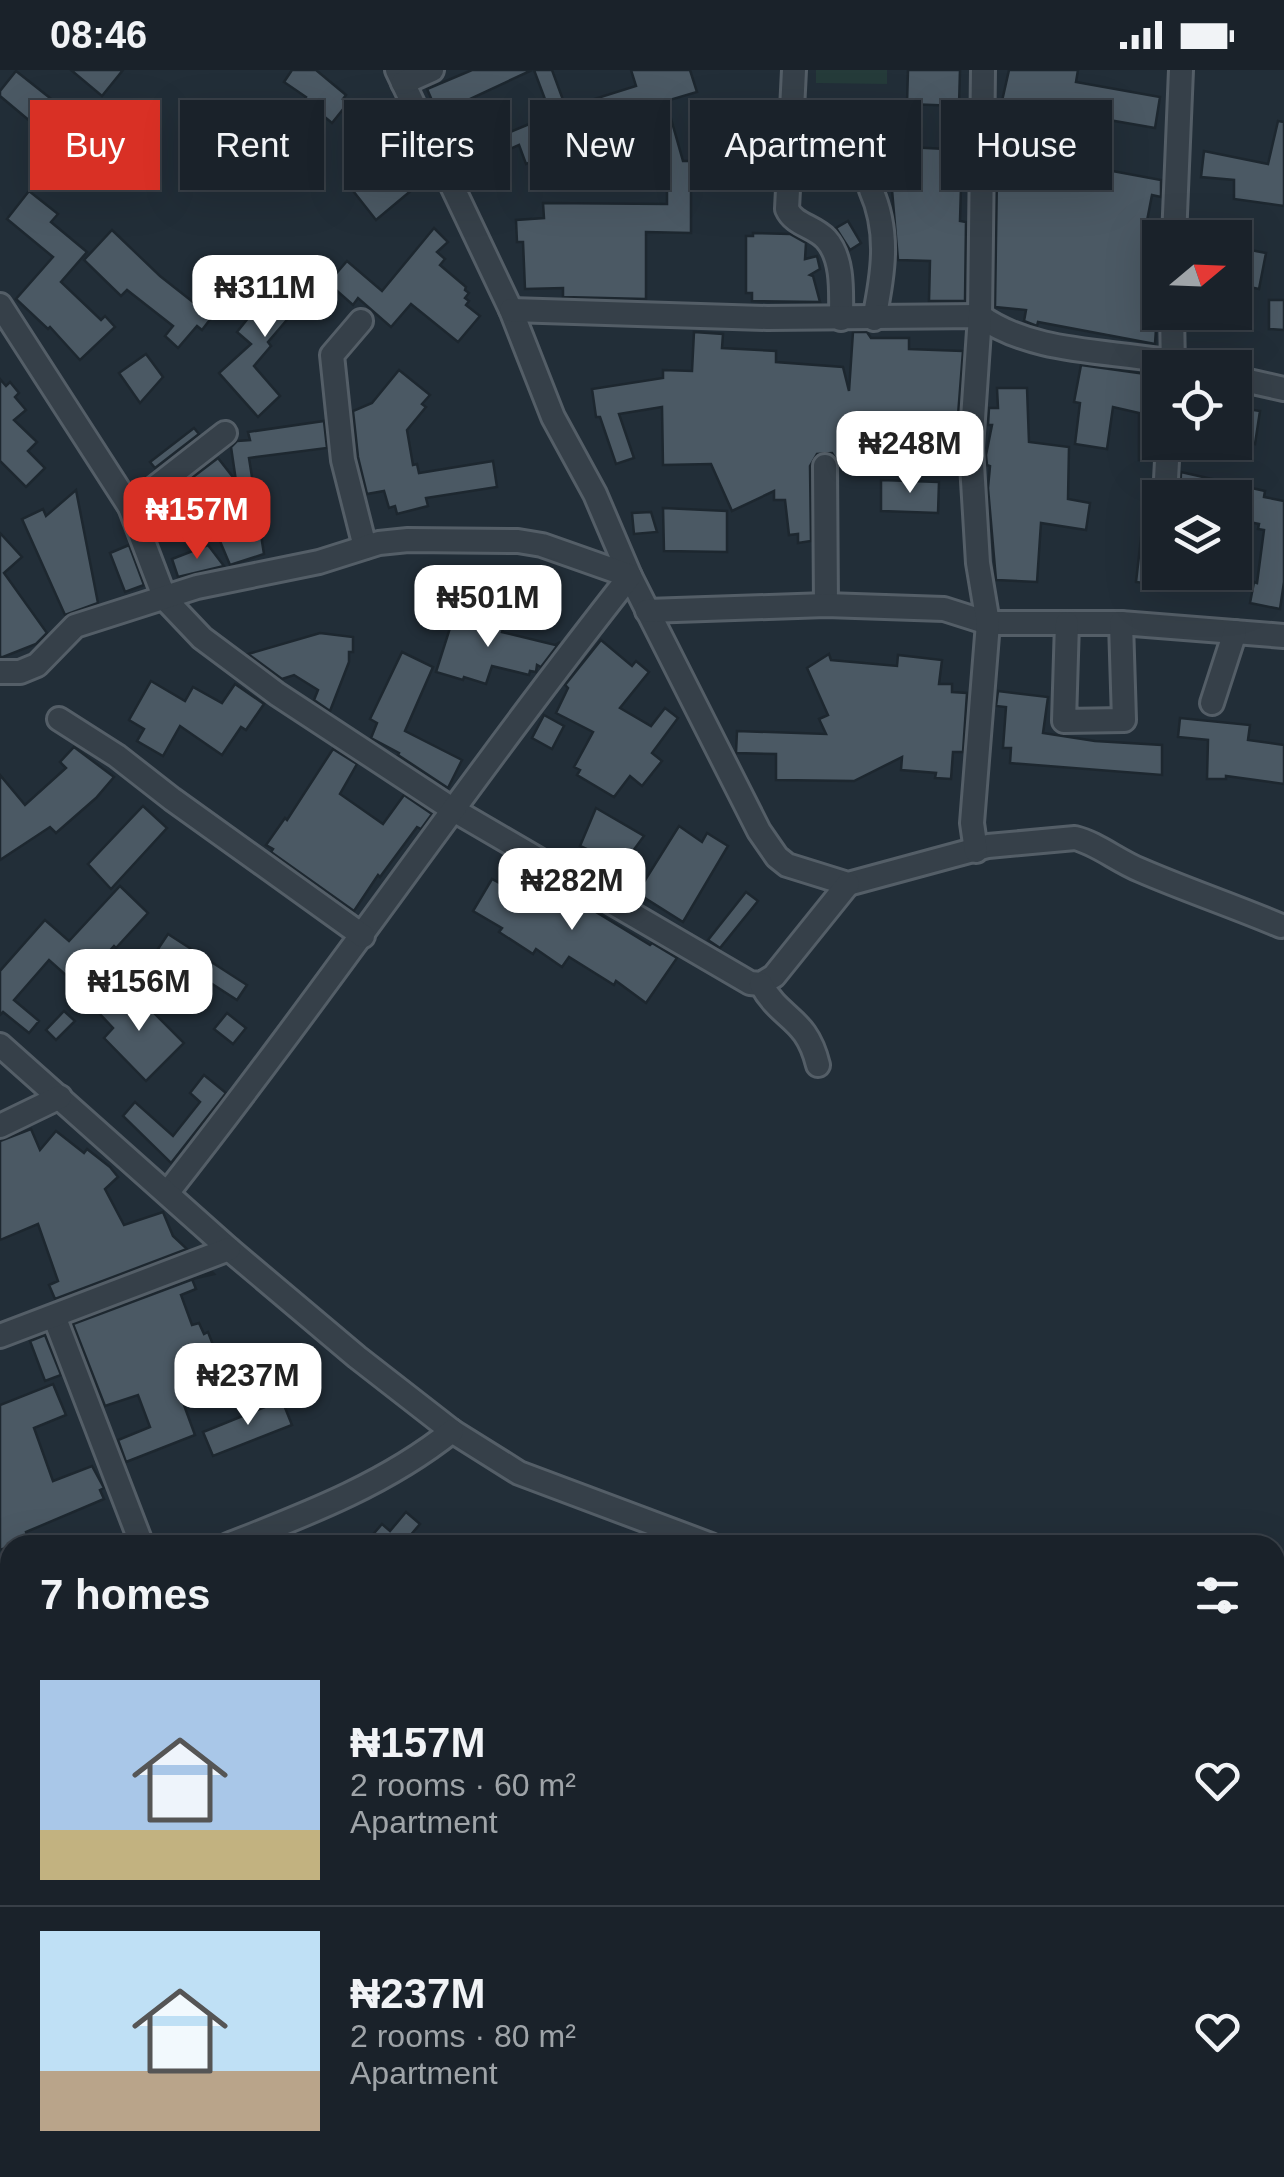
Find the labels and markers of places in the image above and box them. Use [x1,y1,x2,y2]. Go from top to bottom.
pin: ₦311M [195,255,335,340]
pin: ₦248M [840,411,980,496]
pin: ₦157M [127,477,267,562]
pin: ₦501M [418,565,558,650]
pin: ₦282M [502,848,642,933]
pin: ₦156M [69,949,209,1034]
pin: ₦237M [178,1343,318,1428]

